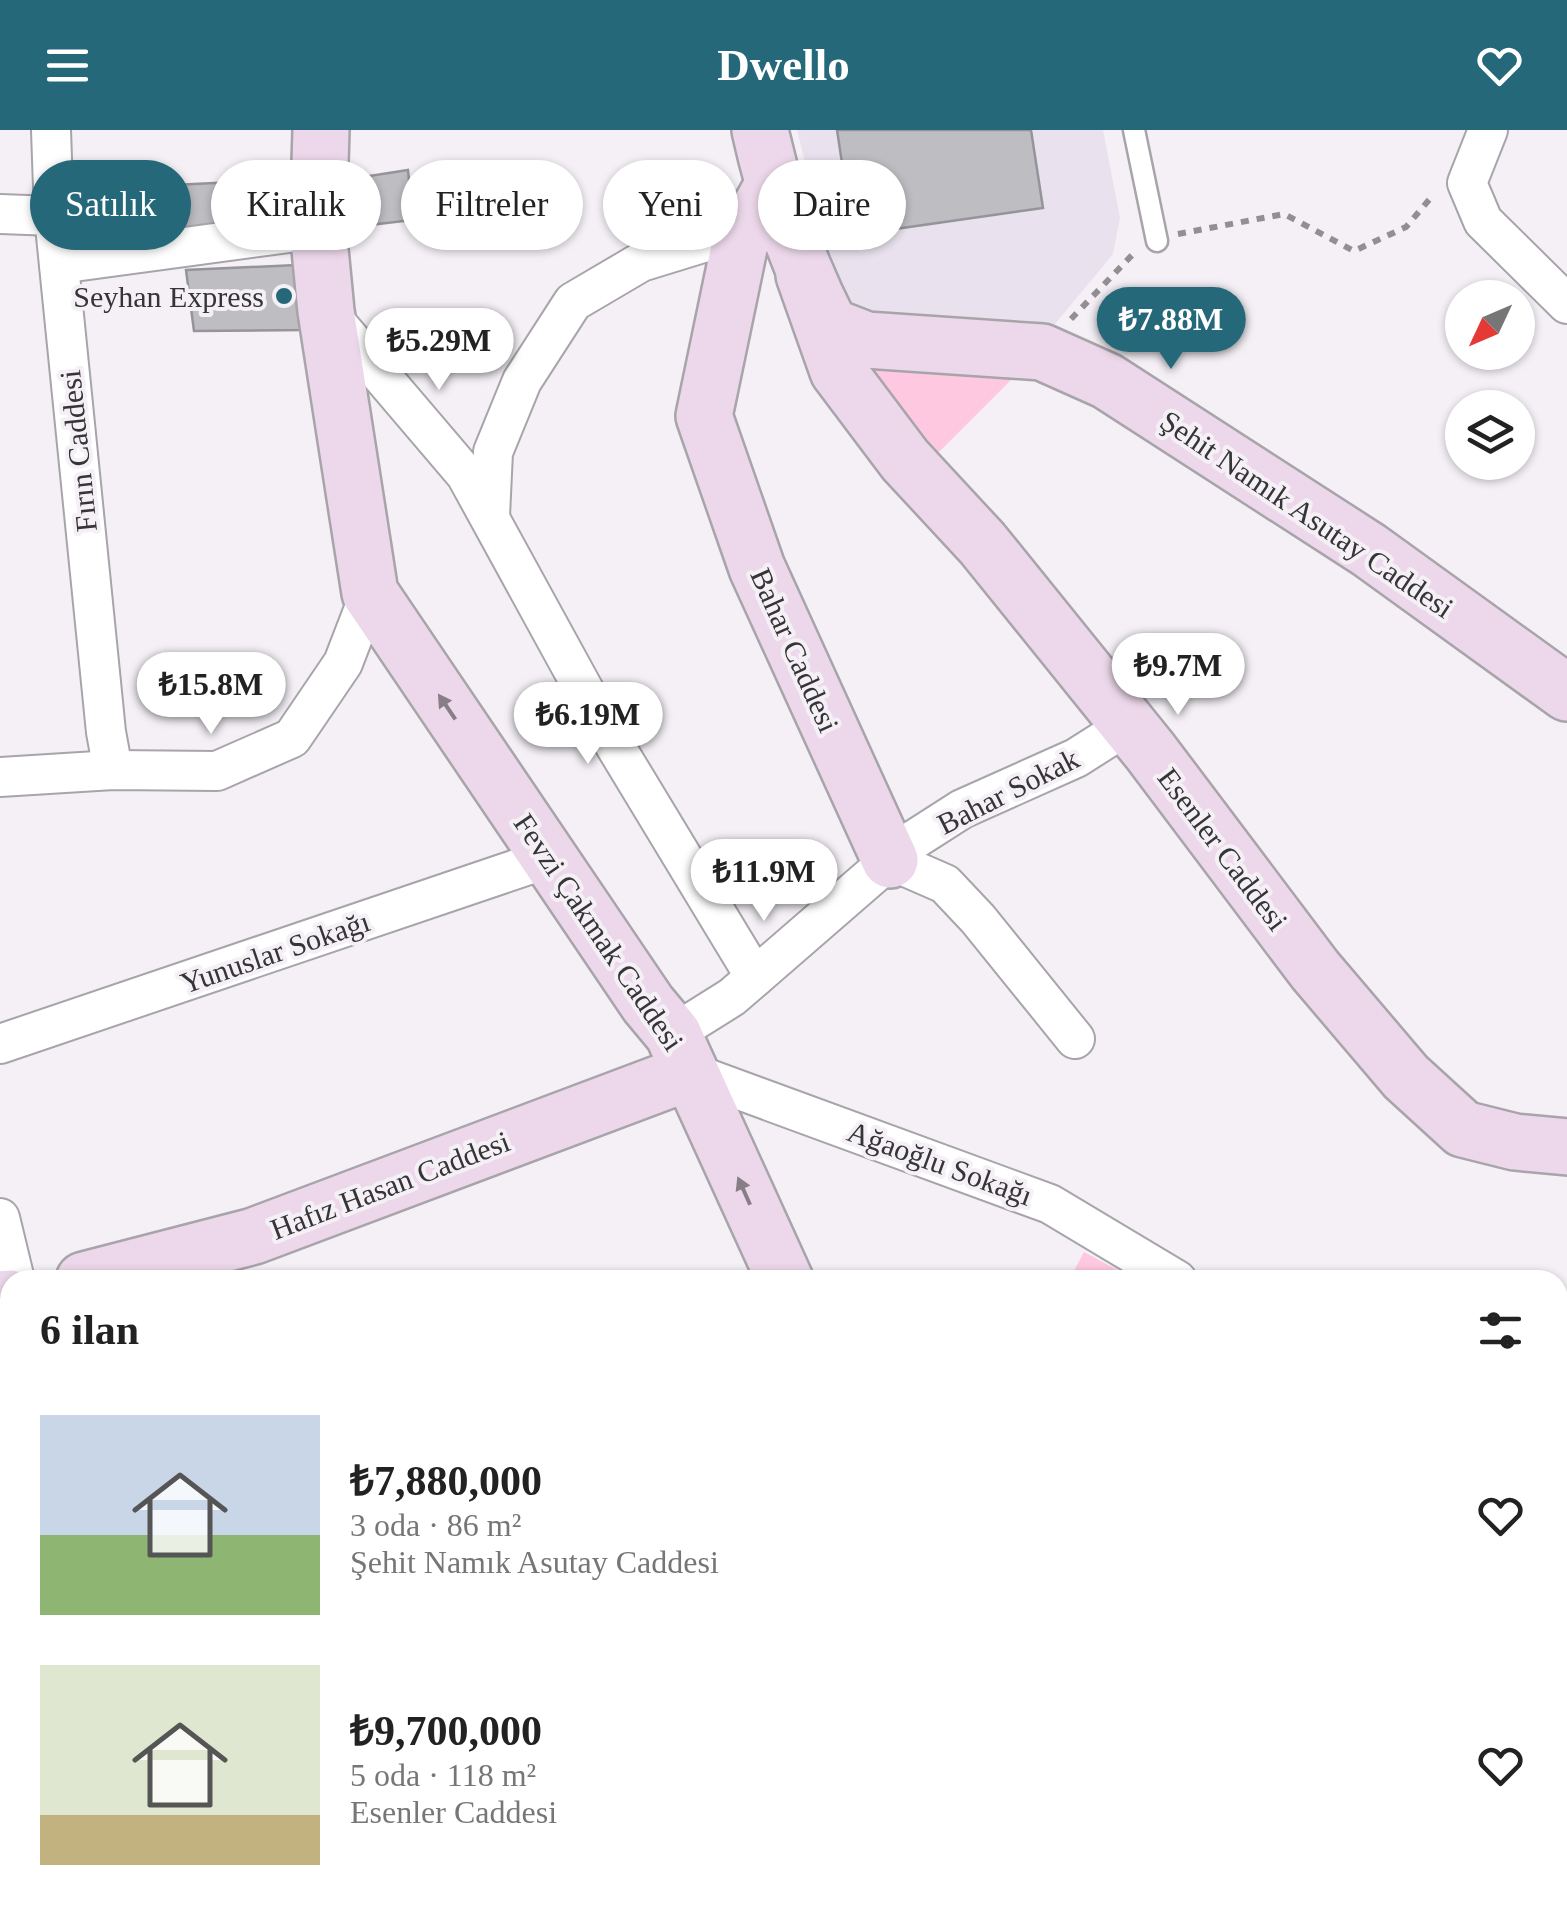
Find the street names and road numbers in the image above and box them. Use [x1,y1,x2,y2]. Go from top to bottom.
street label: Fırın Caddesi [53,368,103,534]
street label: Şehit Namık Asutay Caddesi [1154,404,1460,624]
street label: Bahar Caddesi [744,563,846,737]
street label: Bahar Sokak [932,741,1084,841]
street label: Esenler Caddesi [1151,762,1295,936]
street label: Fevzi Çakmak Caddesi [508,807,690,1057]
street label: Yunuslar Sokağı [176,904,374,1000]
street label: Ağaoğlu Sokağı [843,1114,1037,1212]
street label: Hafız Hasan Caddesi [266,1124,514,1246]

